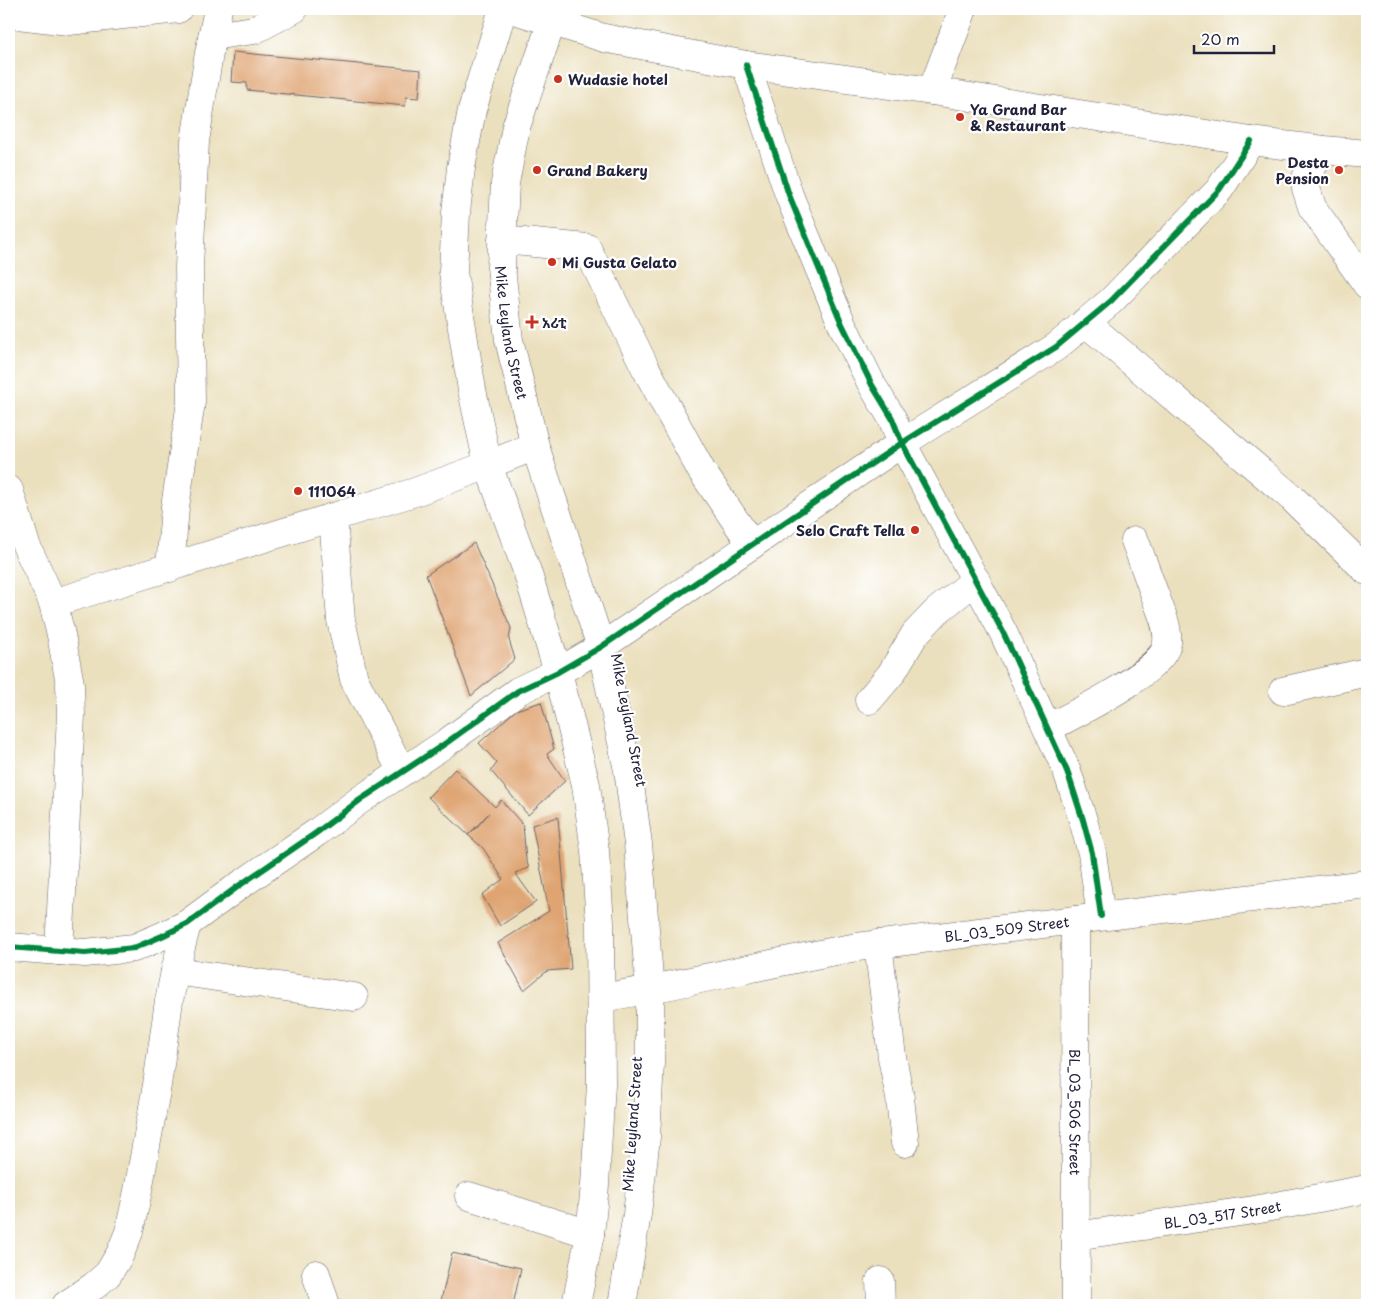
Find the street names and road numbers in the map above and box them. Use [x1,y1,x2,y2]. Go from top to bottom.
street label: Mike Leyland Street [490,264,534,402]
street label: Mike Leyland Street [606,652,652,789]
street label: BL_03_509 Street [943,910,1071,947]
street label: BL_03_506 Street [1065,1049,1086,1175]
street label: Mike Leyland Street [617,1055,647,1192]
street label: BL_03_517 Street [1162,1195,1283,1233]

